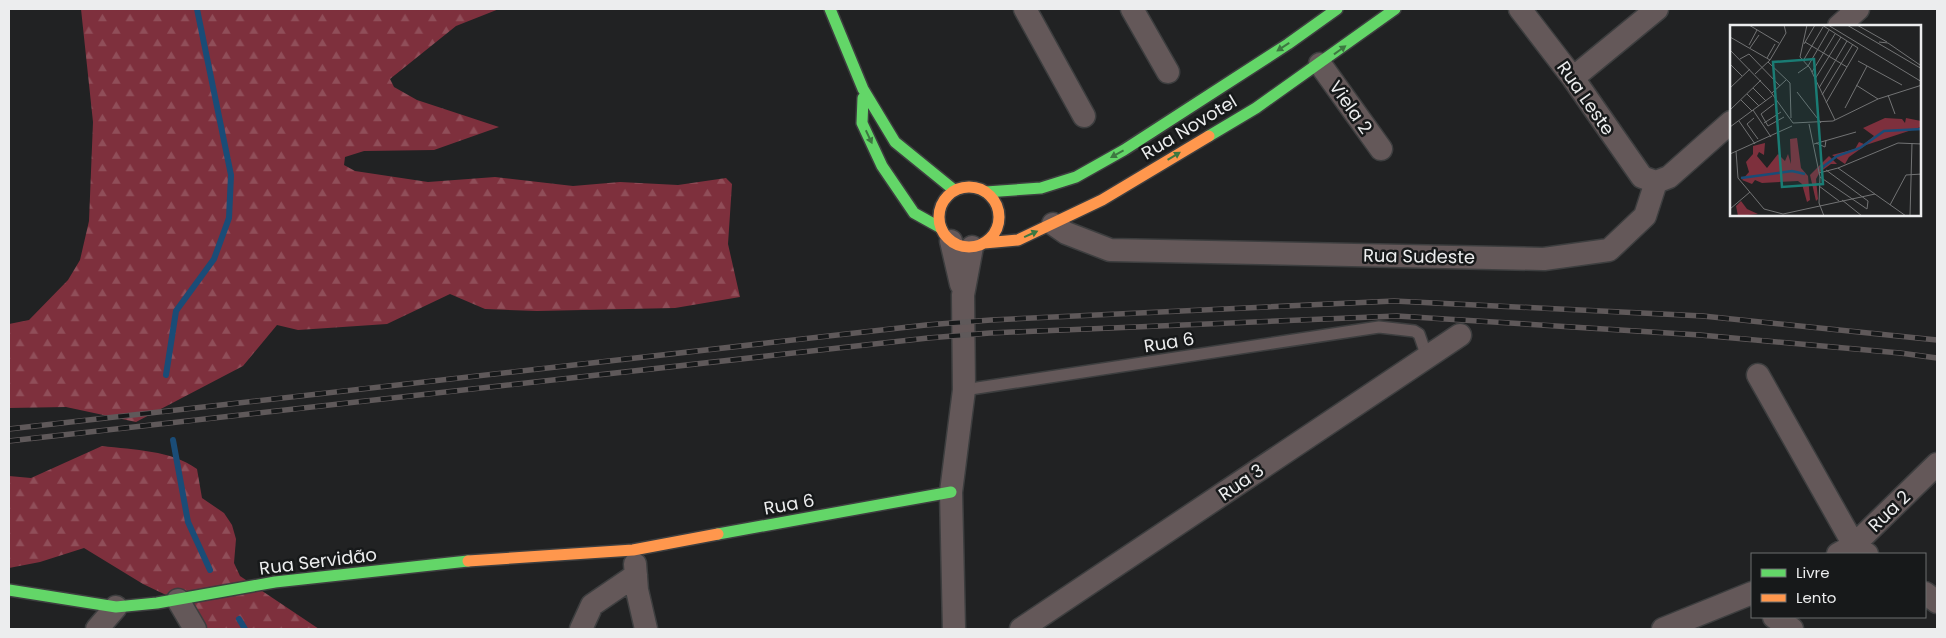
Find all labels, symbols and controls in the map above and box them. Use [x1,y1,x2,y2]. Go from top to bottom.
inset map [1730,25,1921,216]
one-way arrow [1276,42,1289,52]
one-way arrow [1333,44,1346,55]
street label: Rua Leste [1551,56,1621,140]
street label: Viela 2 [1324,75,1378,139]
street label: Rua Novotel [1137,89,1241,165]
one-way arrow [865,130,873,144]
one-way arrow [1109,150,1124,158]
one-way arrow [1168,152,1181,161]
one-way arrow [1024,229,1038,237]
street label: Rua Sudeste [1363,243,1475,269]
street label: Rua 6 [1142,326,1196,358]
street label: Rua 3 [1213,458,1269,506]
street label: Rua 2 [1862,485,1916,537]
street label: Rua 6 [762,487,816,521]
street label: Rua Servidão [258,541,378,581]
legend [1751,553,1926,618]
text: Livre [1796,562,1829,583]
text: Lento [1796,587,1836,608]

